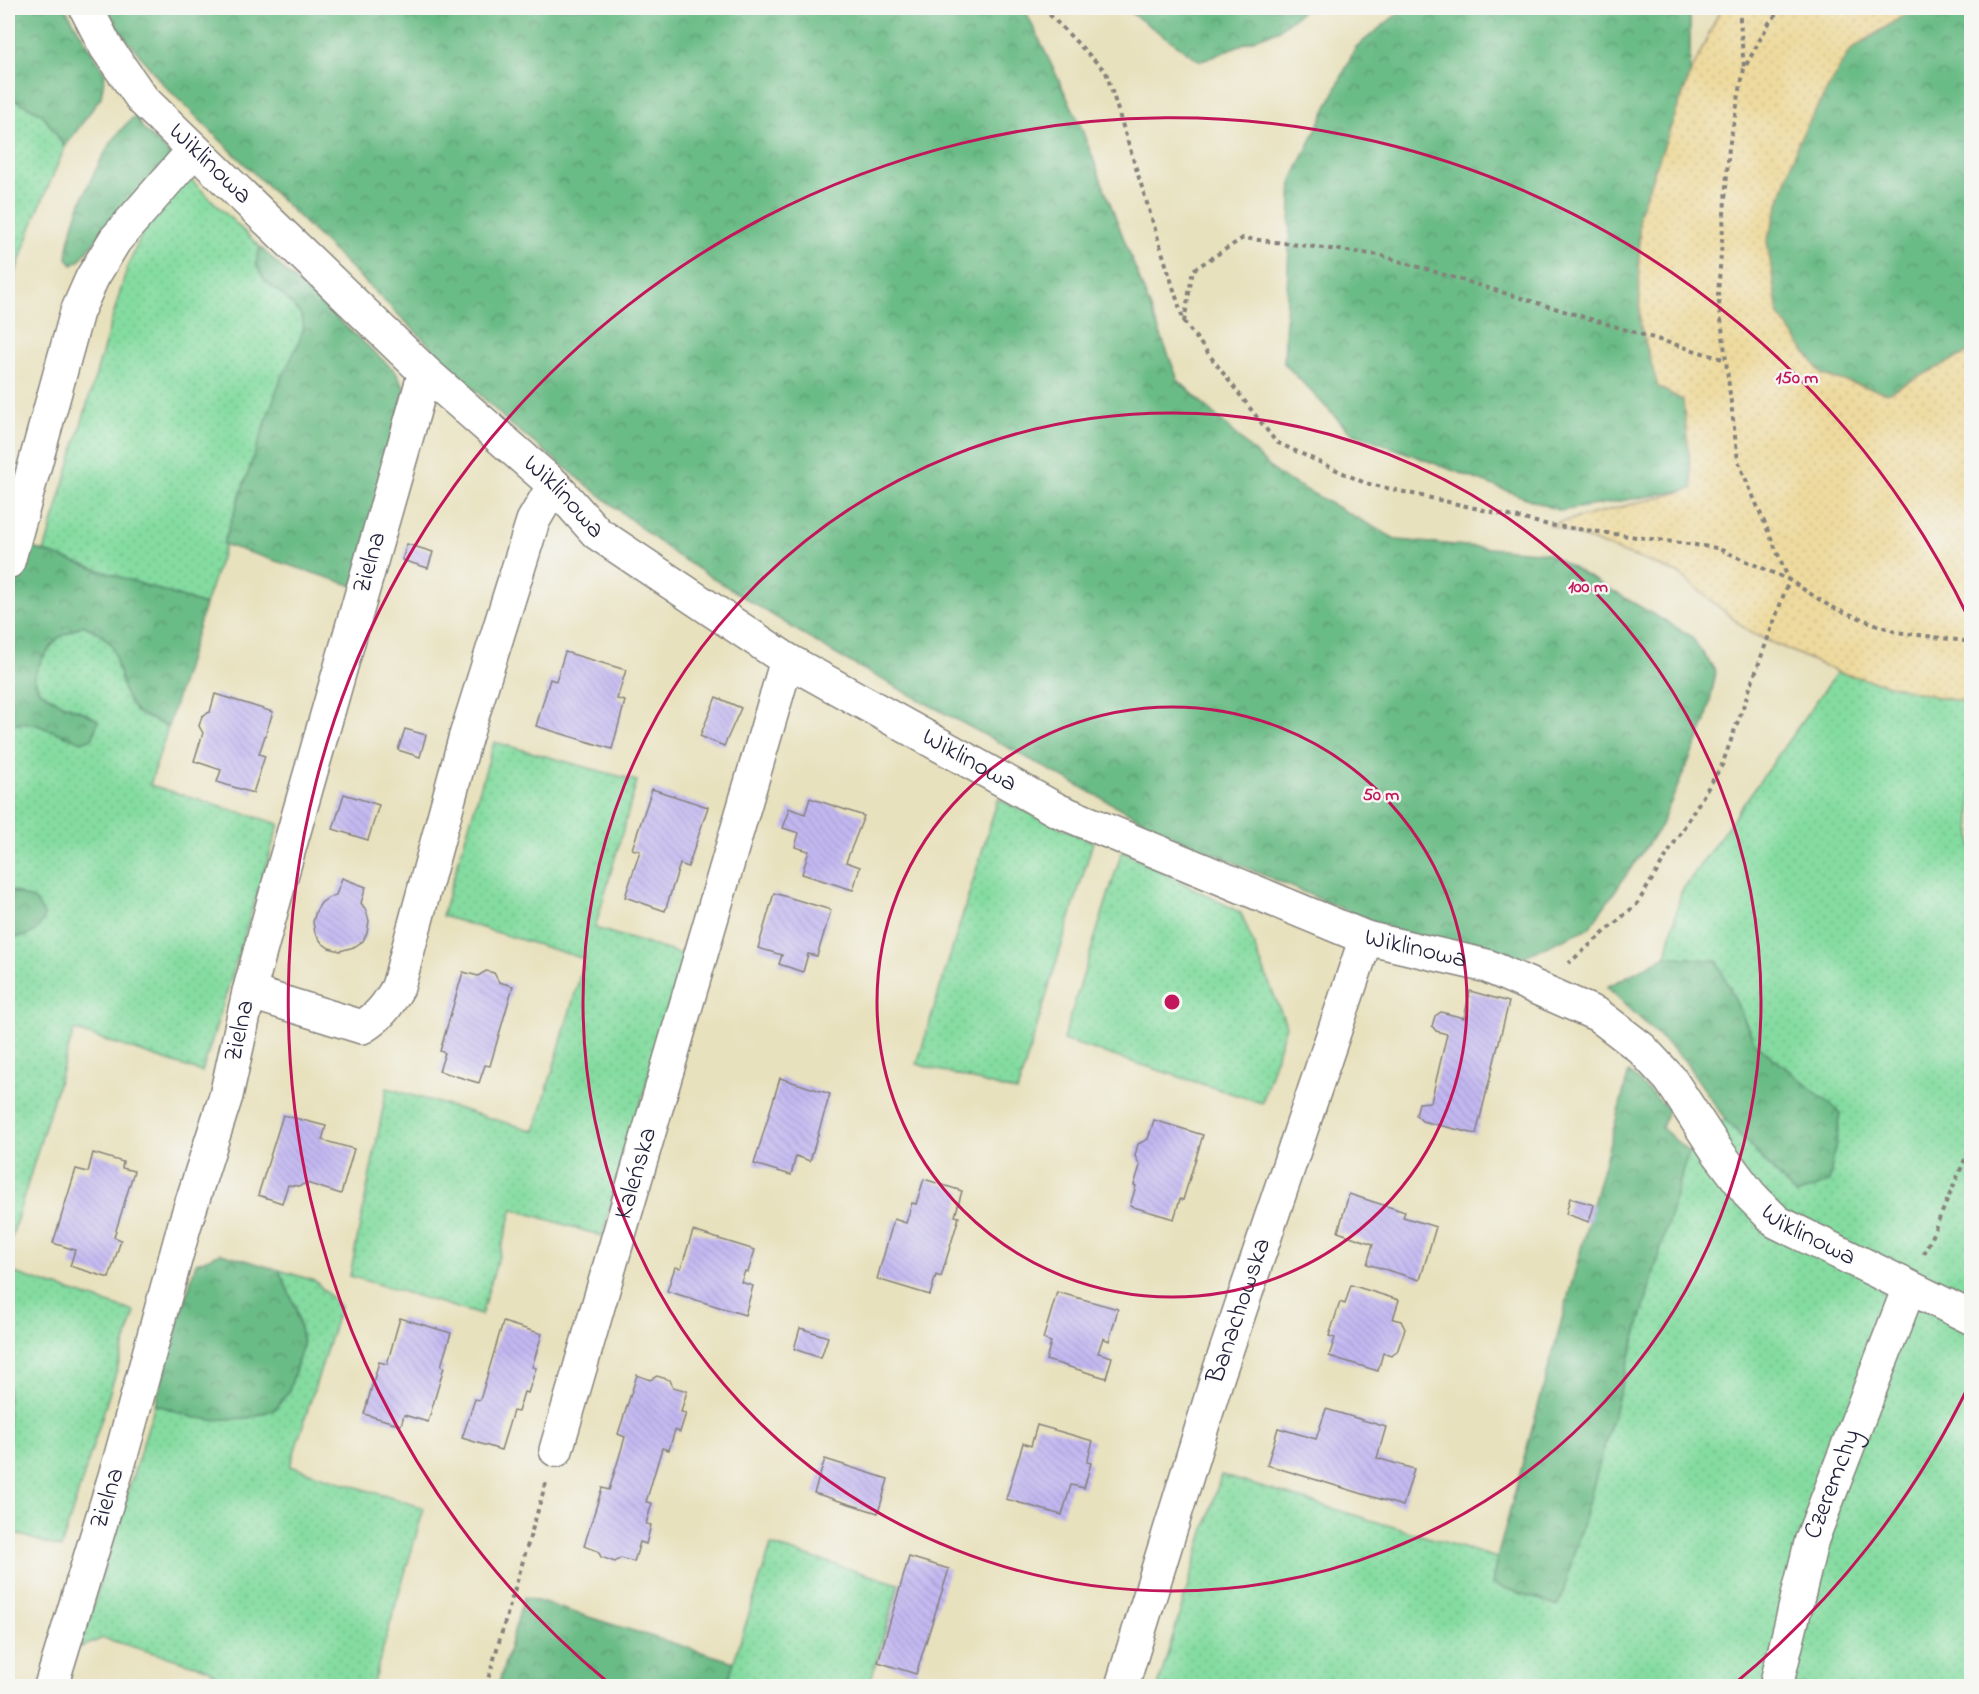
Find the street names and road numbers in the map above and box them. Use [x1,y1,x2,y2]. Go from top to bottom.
street label: Wiklinowa [159,114,260,214]
street label: Wiklinowa [514,446,613,548]
street label: Zielna [344,528,397,598]
street label: Wiklinowa [914,719,1024,803]
street label: Wiklinowa [1361,919,1471,980]
street label: Zielna [215,997,266,1066]
street label: Kaleńska [605,1123,668,1224]
street label: Wiklinowa [1751,1196,1862,1277]
street label: Banachowska [1197,1233,1282,1390]
street label: Czeremchy [1795,1424,1872,1545]
street label: Zielna [81,1463,135,1534]

